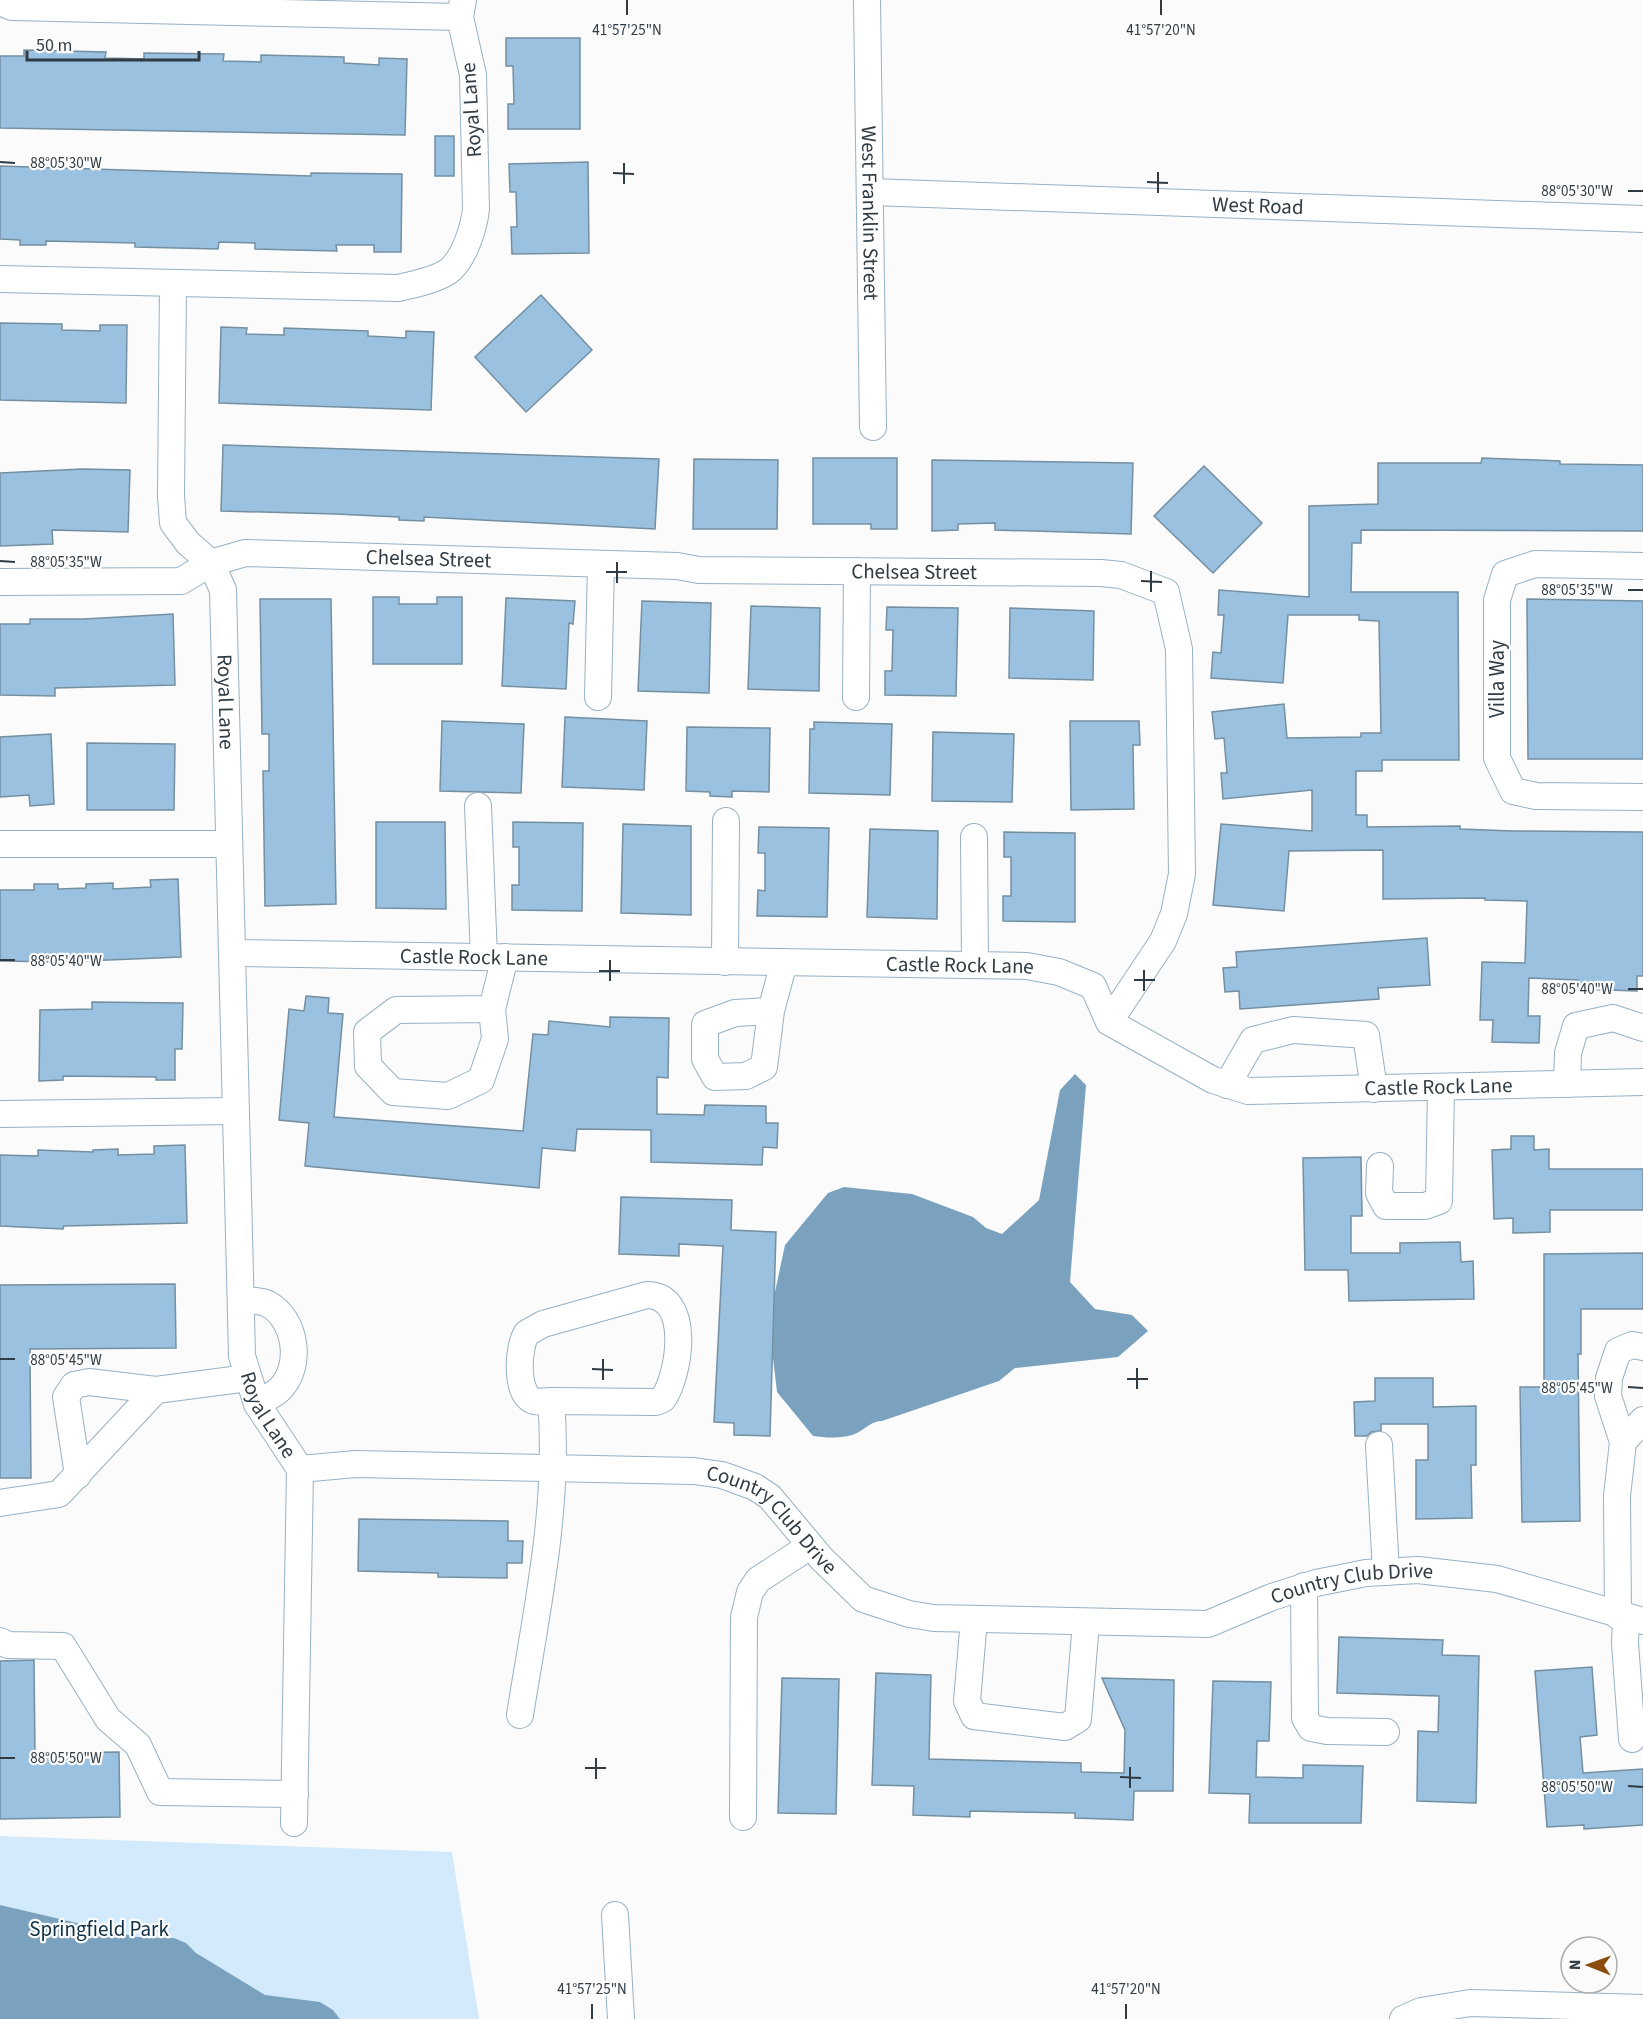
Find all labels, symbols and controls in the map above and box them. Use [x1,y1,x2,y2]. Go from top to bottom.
text: 41°57'25"N [592,20,662,41]
text: 41°57'20"N [1126,20,1196,41]
scale bar [27,24,200,62]
text: 50 m [36,33,72,58]
street label: Royal Lane [453,61,489,159]
street label: West Franklin Street [854,125,886,301]
text: 88°05'30"W [30,153,102,174]
text: 88°05'30"W [1541,181,1613,202]
street label: West Road [1211,189,1304,222]
street label: Chelsea Street [365,542,492,575]
text: 88°05'35"W [30,552,102,573]
street label: Chelsea Street [851,556,977,587]
text: 88°05'35"W [1541,580,1613,601]
street label: Villa Way [1482,640,1512,718]
street label: Royal Lane [210,654,242,750]
street label: Castle Rock Lane [400,941,548,973]
street label: Castle Rock Lane [886,949,1037,982]
text: 88°05'40"W [30,951,102,972]
text: 88°05'40"W [1541,979,1613,1000]
street label: Castle Rock Lane [1364,1070,1513,1103]
text: 88°05'45"W [30,1350,102,1371]
street label: Royal Lane [233,1368,304,1464]
text: 88°05'45"W [1541,1378,1613,1399]
street label: Country Club Drive [705,1458,844,1581]
street label: Country Club Drive [1267,1555,1435,1612]
text: 88°05'50"W [30,1748,102,1769]
text: 88°05'50"W [1541,1777,1613,1798]
park label: Springfield Park [29,1914,169,1944]
north arrow [1559,1935,1619,1995]
text: N [1564,1959,1586,1970]
text: 41°57'25"N [557,1979,627,2000]
text: 41°57'20"N [1091,1979,1161,2000]

